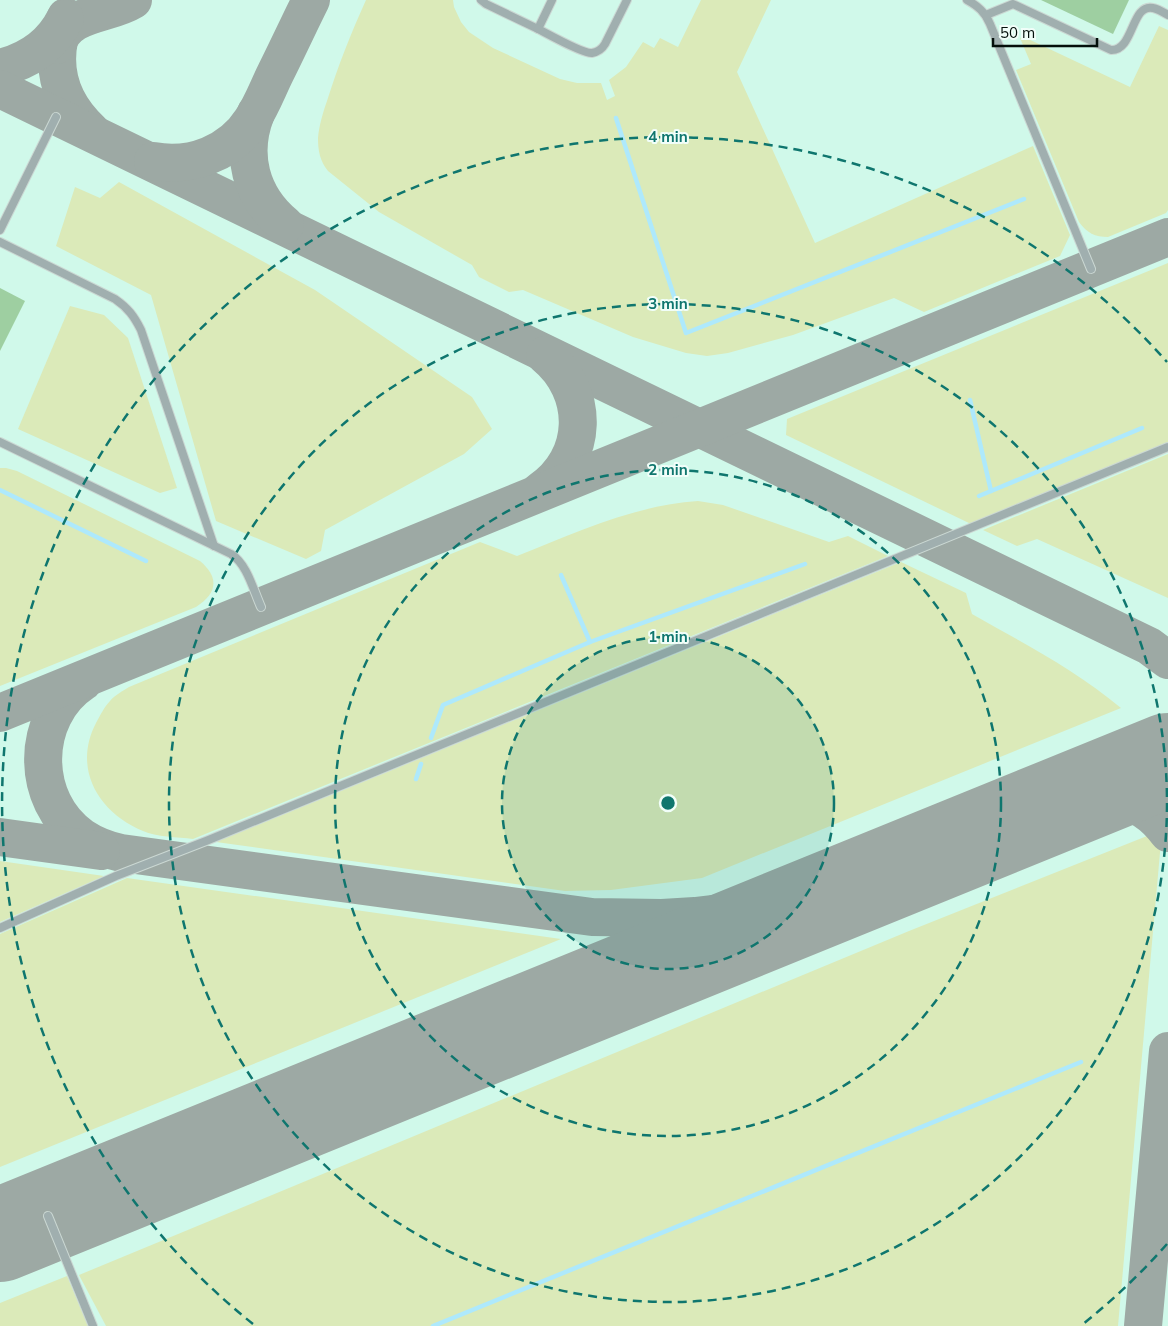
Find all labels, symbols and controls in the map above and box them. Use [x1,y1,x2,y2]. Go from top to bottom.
scale bar [993,15,1097,47]
text: 50 m [1000,23,1035,42]
text: 4 min [648,127,688,146]
text: 3 min [648,294,688,313]
text: 2 min [648,460,688,479]
text: 1 min [648,627,688,646]
centre of rings [659,794,677,812]

